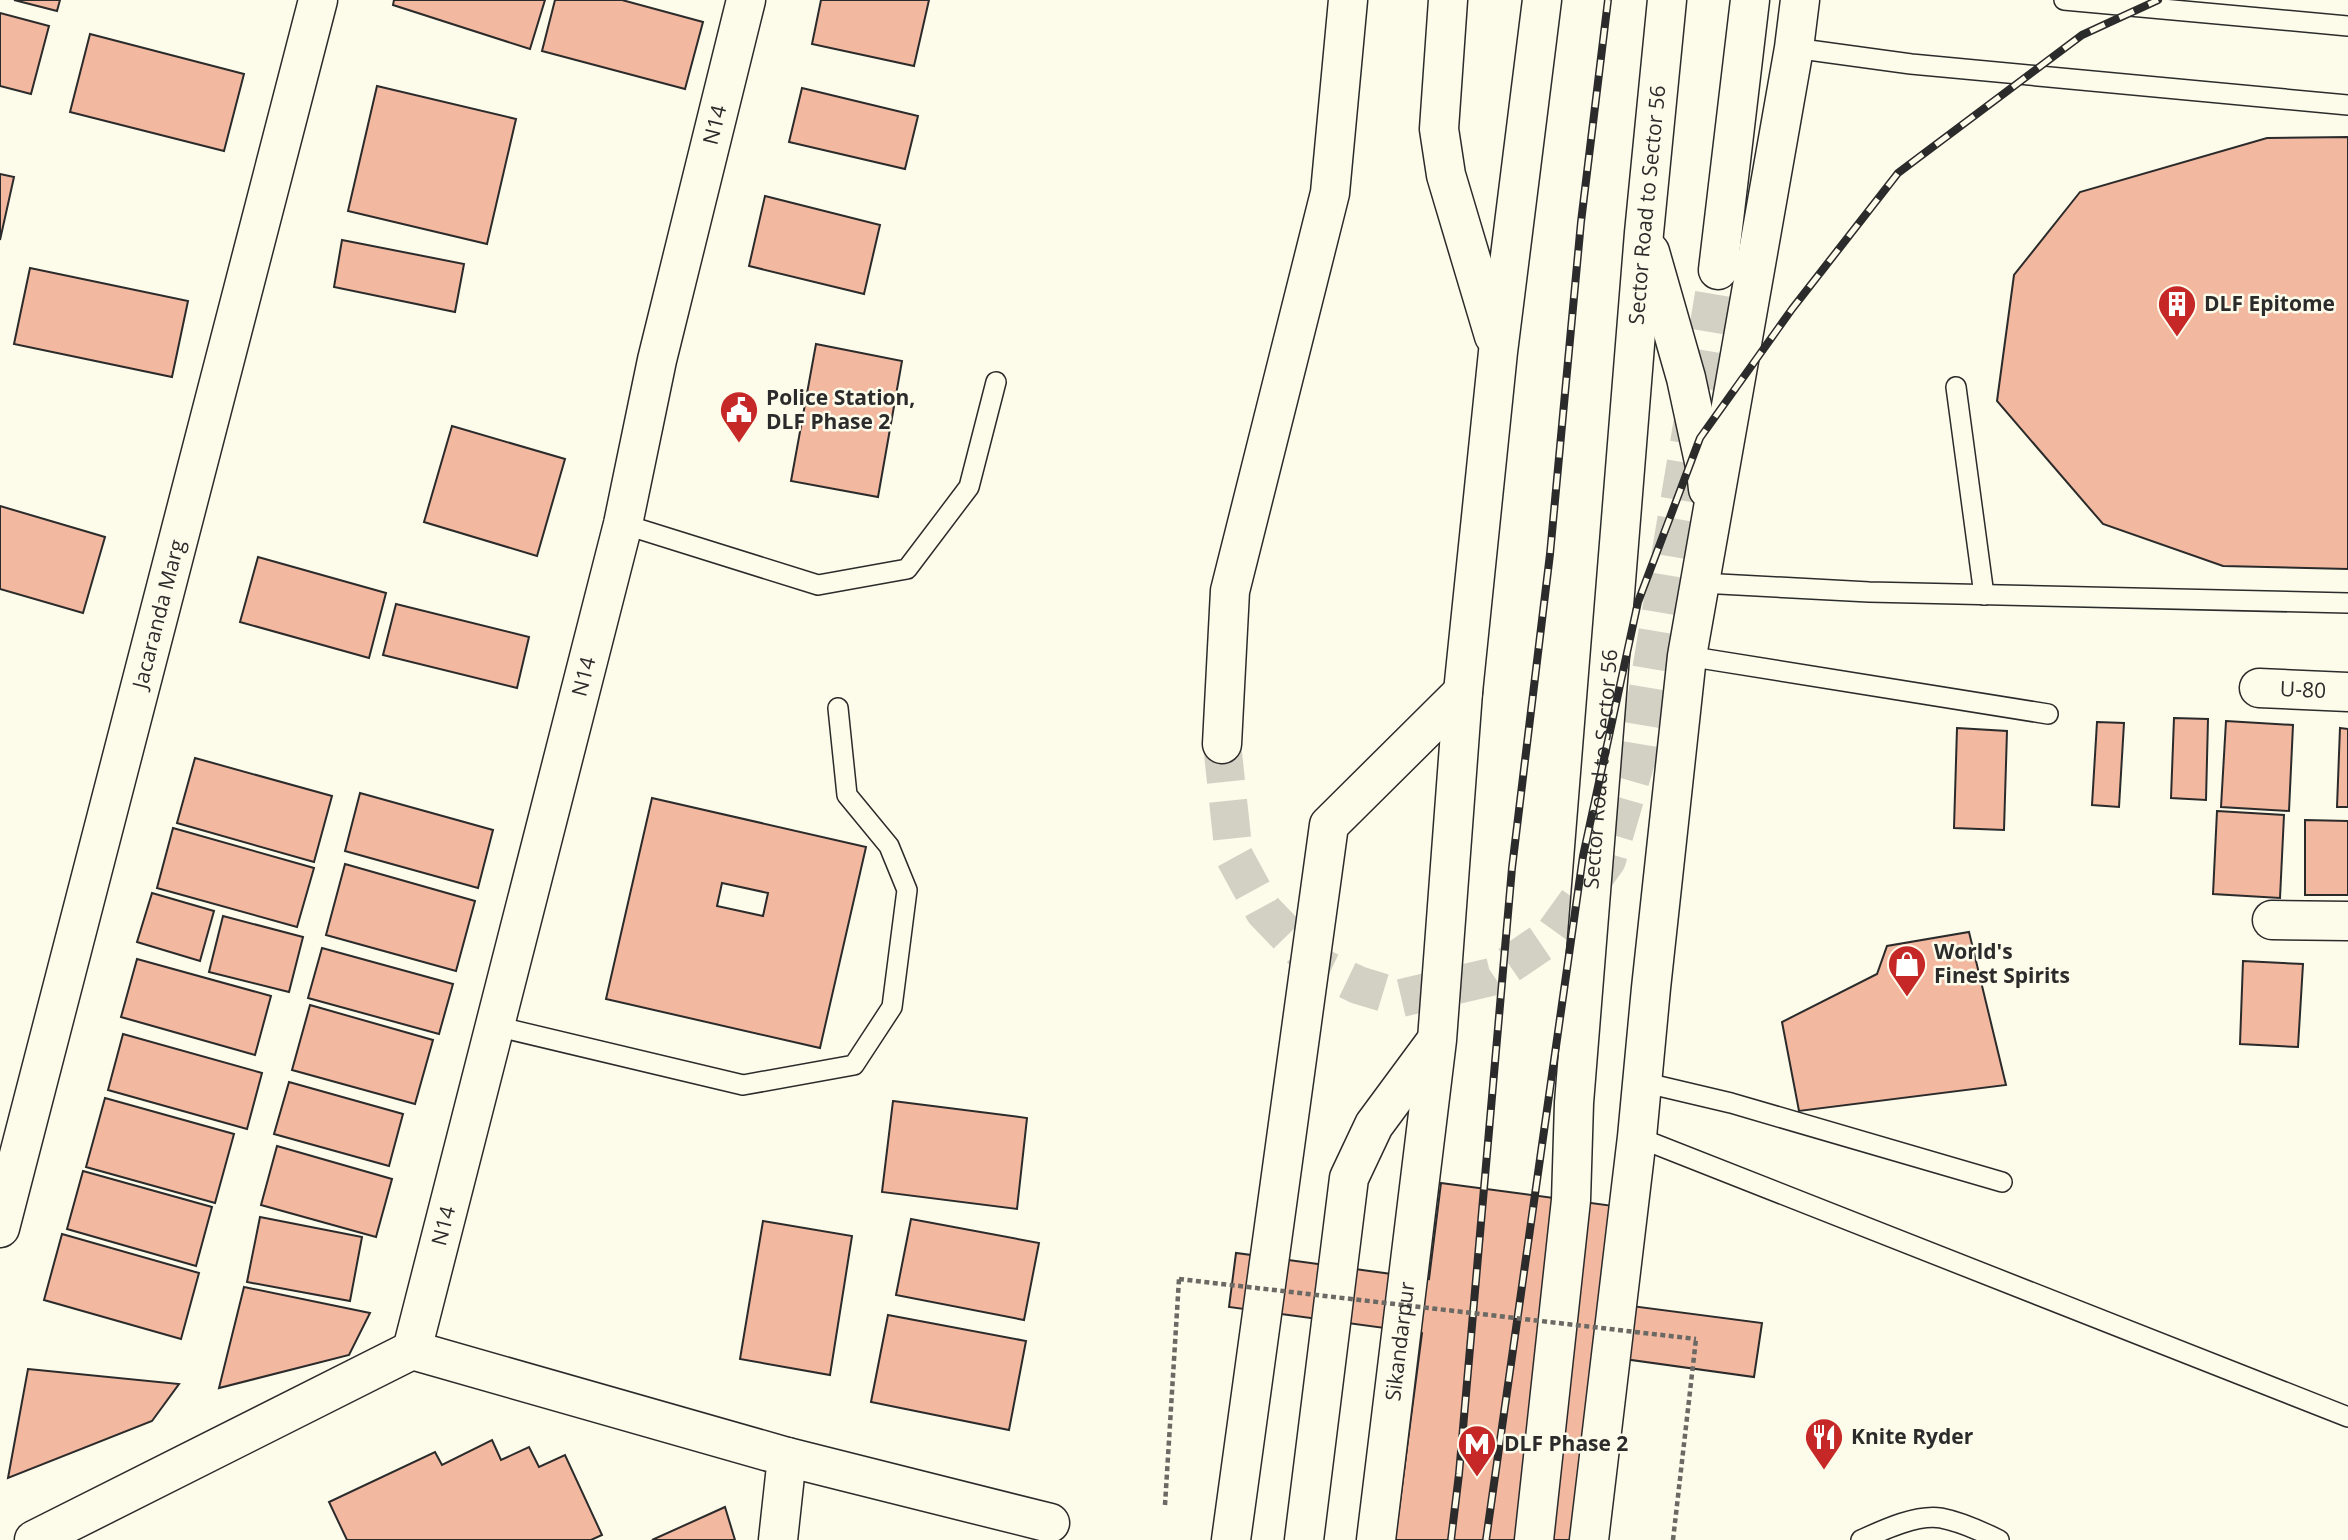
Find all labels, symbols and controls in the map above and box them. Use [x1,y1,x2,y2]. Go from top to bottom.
street label: Sector Road to Sector 56 [1622,84,1672,326]
street label: N14 [696,102,732,148]
building icon: DLF Epitome [2156,283,2198,338]
place label: DLF Epitome [2204,289,2335,317]
place label: Police Station, DLF Phase 2 [766,383,915,435]
public building icon: Police Station, DLF Phase 2 [718,389,760,444]
street label: Jacaranda Marg [125,537,191,693]
street label: Sector Road to Sector 56 [1576,648,1623,890]
street label: N14 [565,654,602,699]
street label: U-80 [2279,674,2327,704]
place label: World's Finest Spirits [1934,937,2070,989]
shop icon: World's Finest Spirits [1886,943,1928,998]
street label: N14 [424,1203,461,1249]
street label: Sikandarpur [1378,1280,1420,1403]
restaurant icon: Knite Ryder [1803,1416,1845,1471]
place label: Knite Ryder [1851,1422,1974,1450]
metro station icon: DLF Phase 2 [1456,1423,1498,1478]
place label: DLF Phase 2 [1504,1429,1628,1457]

